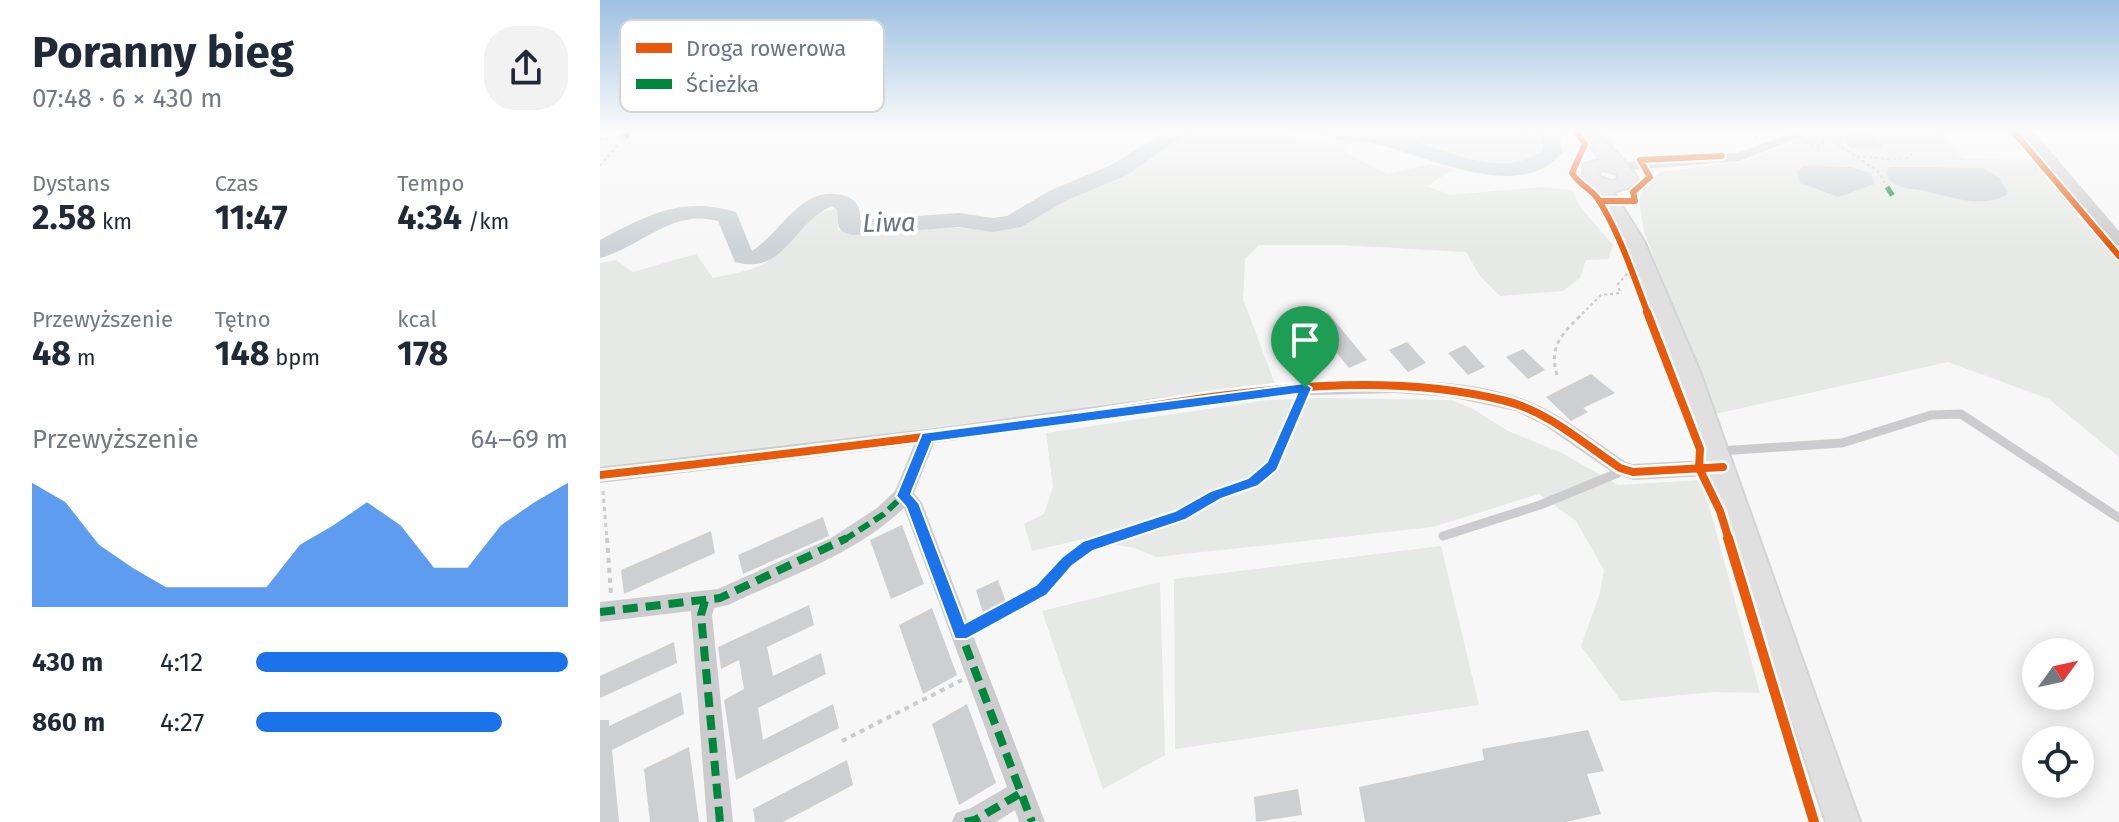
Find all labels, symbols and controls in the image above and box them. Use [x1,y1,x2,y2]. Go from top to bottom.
legend [620,20,884,112]
text: Poranny bieg [32,26,294,79]
button: share [484,26,568,110]
text: Droga rowerowa [686,35,846,62]
text: Ścieżka [686,71,759,98]
text: 07:48 · 6 × 430 m [32,83,223,114]
text: Dystans [32,170,110,197]
text: Czas [215,170,258,197]
text: Tempo [397,170,464,197]
text: 2.58 [32,197,96,238]
text: 11:47 [215,197,288,238]
text: 4:34 [397,197,462,238]
water label: Liwa [862,207,916,239]
text: km [96,208,132,235]
text: /km [462,208,509,235]
text: Przewyższenie [32,306,173,333]
text: Tętno [215,306,271,333]
text: kcal [397,306,437,333]
pin [1271,306,1339,388]
icon: arrive [1283,318,1327,362]
text: 48 [32,333,71,374]
text: 148 [215,333,269,374]
text: 178 [397,333,448,374]
text: m [71,344,96,371]
text: bpm [269,344,320,371]
text: Przewyższenie [32,424,199,455]
text: 64–69 m [470,424,568,455]
north arrow [2022,638,2094,710]
map controls [2022,638,2094,798]
text: 430 m [32,647,103,678]
text: 4:12 [160,647,203,678]
text: 860 m [32,707,105,738]
text: 4:27 [160,707,204,738]
button: locate [2022,726,2094,798]

